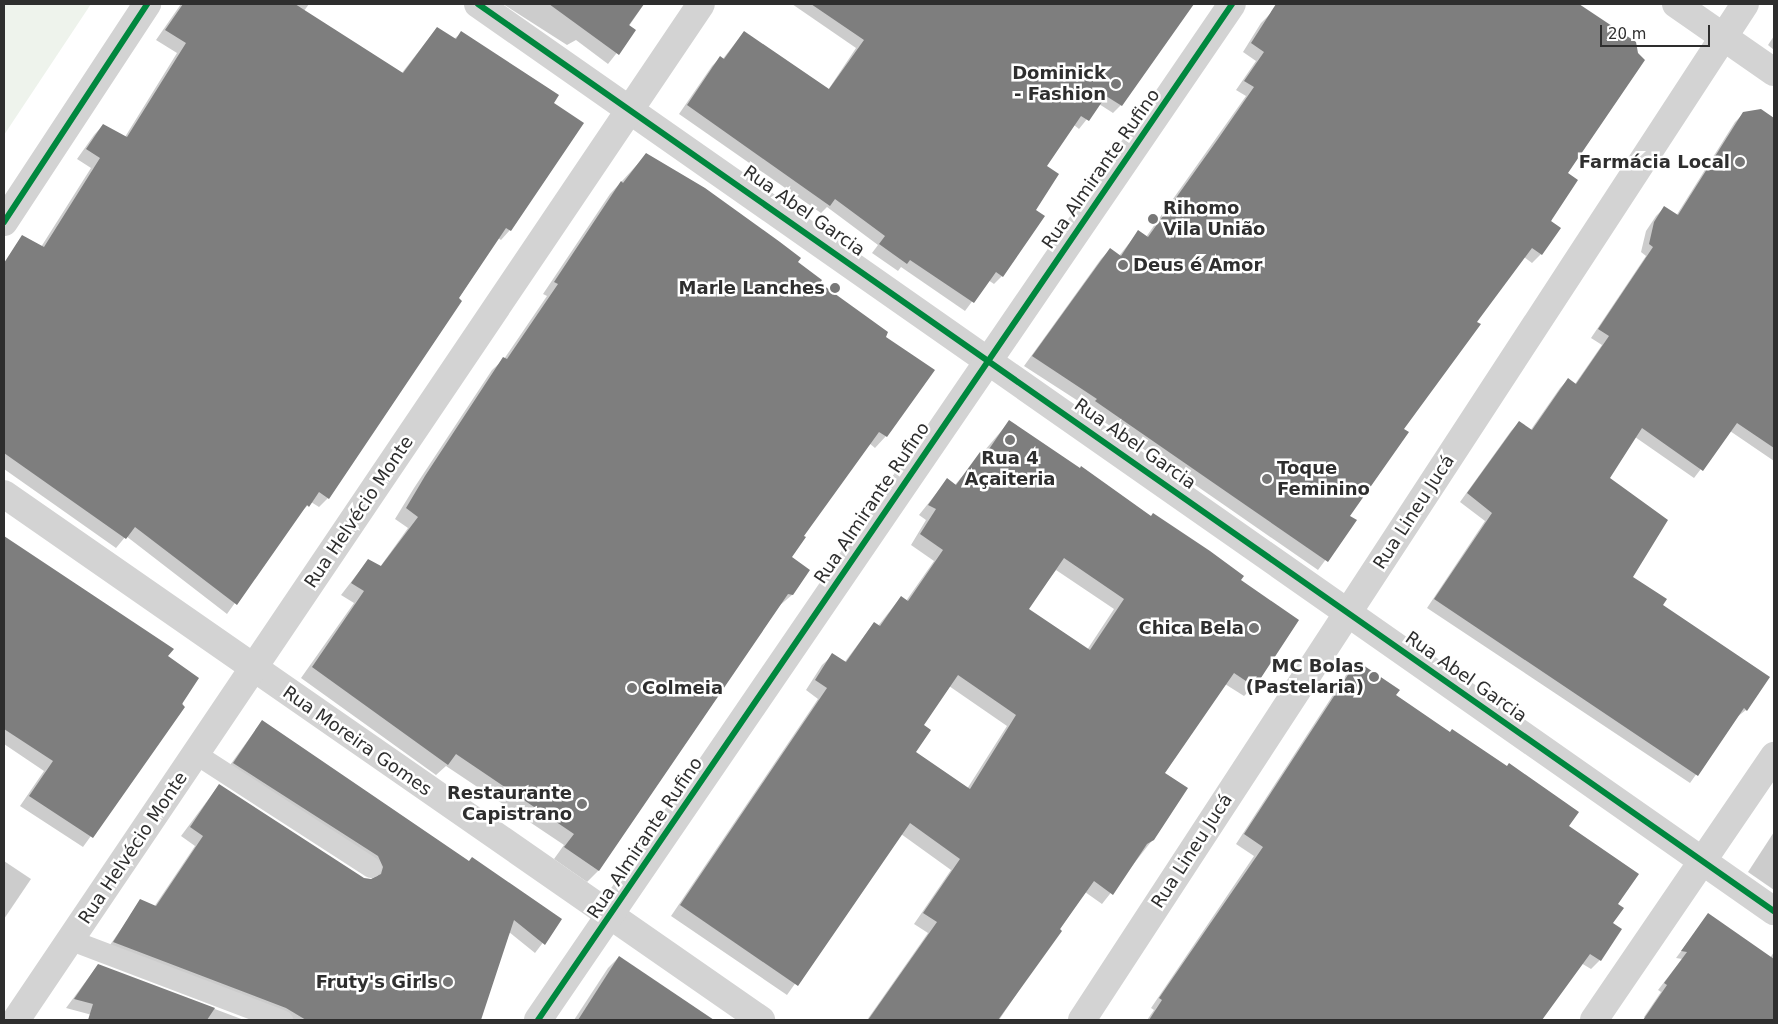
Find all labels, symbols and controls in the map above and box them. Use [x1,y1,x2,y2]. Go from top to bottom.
scale bar [1603,15,1713,47]
text: 20 m [1608,25,1646,43]
place label: Dominick - Fashion [1012,63,1106,106]
marker: Dominick - Fashion [1110,78,1122,90]
street label: Rua Almirante Rufino [1038,85,1164,253]
place label: Farmácia Local [1579,151,1730,173]
marker: Farmácia Local [1734,156,1746,168]
street label: Rua Abel Garcia [739,161,869,261]
place label: Rihomo Vila União [1163,198,1265,240]
marker: Rihomo Vila União [1147,213,1159,225]
place label: Deus é Amor [1133,254,1262,276]
marker: Deus é Amor [1117,259,1129,271]
place label: Marle Lanches [679,277,825,299]
marker: Marle Lanches [829,282,841,294]
street label: Rua Abel Garcia [1070,394,1200,494]
street label: Rua Almirante Rufino [810,418,934,588]
street label: Rua Helvécio Monte [300,432,418,592]
marker: Rua 4 Açaiteria [1004,434,1016,446]
place label: Rua 4 Açaiteria [965,448,1055,490]
street label: Rua Lineu Jucá [1369,451,1459,573]
place label: Toque Feminino [1277,458,1370,500]
marker: Toque Feminino [1261,473,1273,485]
place label: Chica Bela [1138,617,1244,639]
marker: Chica Bela [1248,622,1260,634]
street label: Rua Abel Garcia [1401,627,1531,727]
place label: MC Bolas (Pastelaria) [1246,656,1364,699]
marker: MC Bolas (Pastelaria) [1368,671,1380,683]
place label: Colmeia [642,677,723,699]
street label: Rua Moreira Gomes [278,682,436,800]
marker: Colmeia [626,682,638,694]
street label: Rua Almirante Rufino [583,753,707,923]
street label: Rua Helvécio Monte [74,768,192,928]
place label: Restaurante Capistrano [447,783,572,826]
street label: Rua Lineu Jucá [1147,790,1237,912]
marker: Restaurante Capistrano [576,798,588,810]
place label: Fruty's Girls [316,971,438,993]
marker: Fruty's Girls [442,976,454,988]

